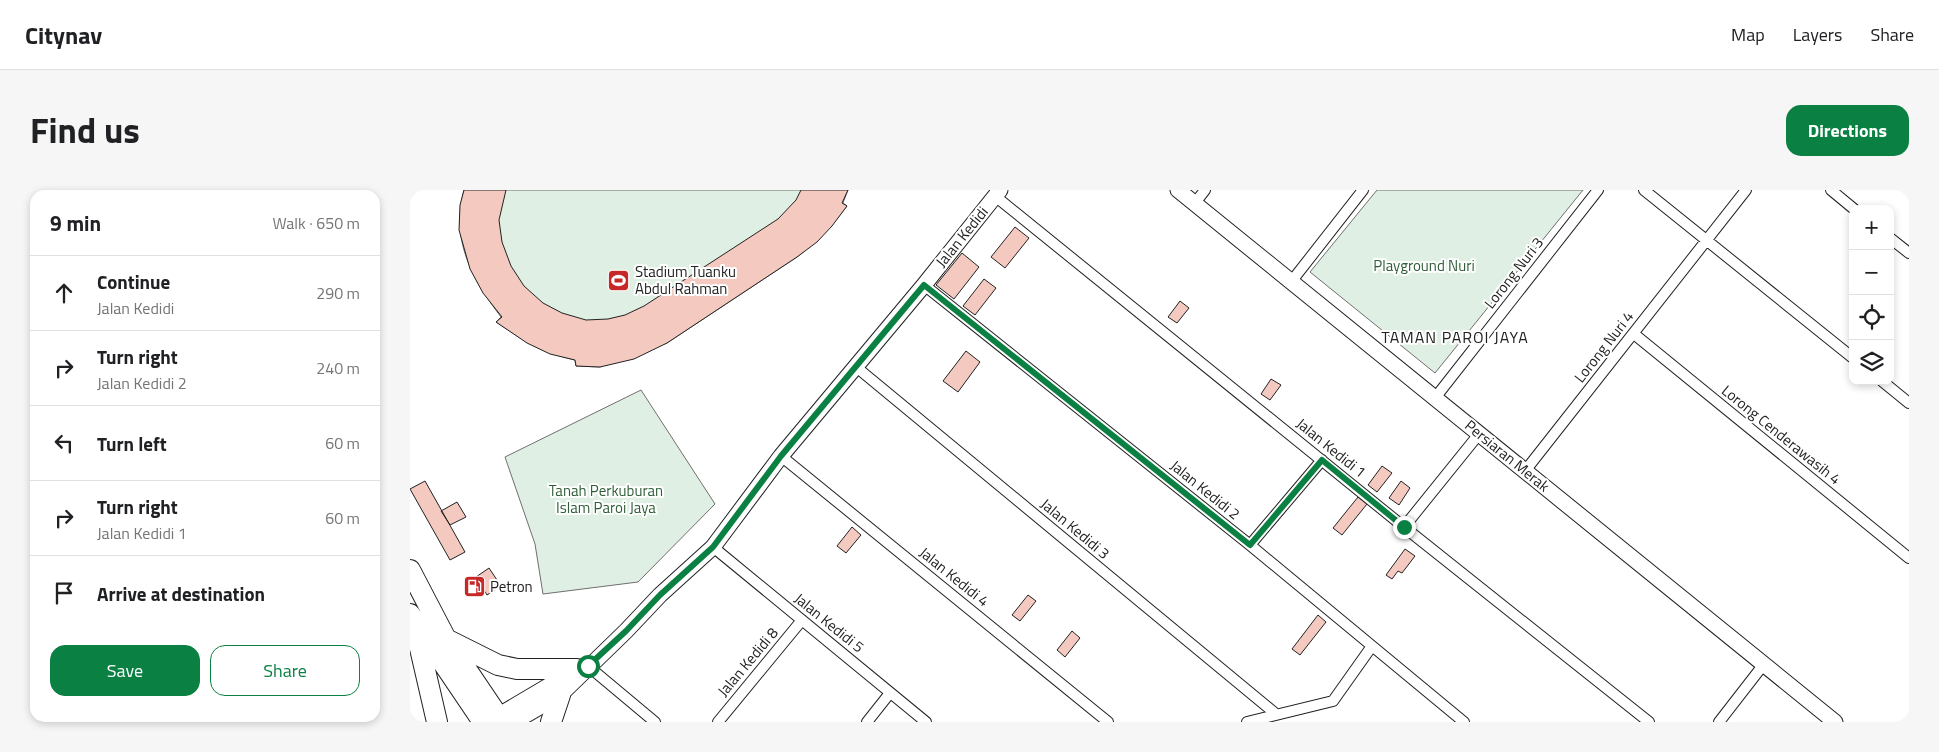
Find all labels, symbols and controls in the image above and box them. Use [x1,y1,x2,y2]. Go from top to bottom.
text: Citynav [25,17,102,53]
text: Map [1731,21,1765,48]
text: Layers [1793,21,1842,48]
text: Share [1870,21,1914,48]
text: Find us [30,103,140,157]
button: Directions [1786,105,1909,156]
street label: Jalan Kedidi [930,201,993,272]
map controls [1849,205,1894,385]
button: + [1849,205,1894,250]
text: 9 min [50,207,101,239]
text: Walk · 650 m [272,211,360,235]
street label: Lorong Nuri 3 [1478,232,1549,313]
button: − [1849,250,1894,295]
park label: Playground Nuri [1373,254,1475,277]
place label: Stadium Tuanku Abdul Rahman [635,260,736,300]
text: Continue [97,267,170,296]
sports icon: Stadium Tuanku Abdul Rahman [607,269,631,293]
icon: ahead [50,279,78,307]
text: 290 m [316,281,360,305]
button: locate [1849,295,1894,340]
text: Jalan Kedidi [97,296,174,320]
street label: Lorong Nuri 4 [1568,306,1639,387]
district label: TAMAN PAROI JAYA [1381,325,1529,349]
button: layers [1849,340,1894,385]
text: Turn right [97,342,178,371]
icon: right [50,354,78,382]
text: 240 m [316,356,360,380]
text: Jalan Kedidi 2 [97,371,187,395]
street label: Lorong Cenderawasih 4 [1717,379,1846,490]
street label: Jalan Kedidi 1 [1291,412,1371,483]
street label: Persiaran Merak [1460,414,1555,497]
icon: left [50,429,78,457]
text: Turn left [97,429,167,458]
text: 60 m [325,431,360,455]
street label: Jalan Kedidi 2 [1165,454,1245,525]
park label: Tanah Perkuburan Islam Paroi Jaya [549,479,663,519]
text: Turn right [97,492,178,521]
street label: Jalan Kedidi 3 [1036,493,1115,564]
icon: right [50,504,78,532]
text: 60 m [325,506,360,530]
route end [1393,516,1416,539]
text: Jalan Kedidi 1 [97,521,187,545]
street label: Jalan Kedidi 4 [914,541,994,612]
fuel station icon: Petron [462,575,486,599]
place label: Petron [490,575,533,598]
icon: arrive [50,579,78,607]
text: Arrive at destination [97,579,265,608]
street label: Jalan Kedidi 5 [789,587,869,658]
street label: Jalan Kedidi 8 [712,622,783,701]
button: Save [50,645,200,696]
button: Share [210,645,360,696]
route start [577,655,600,678]

